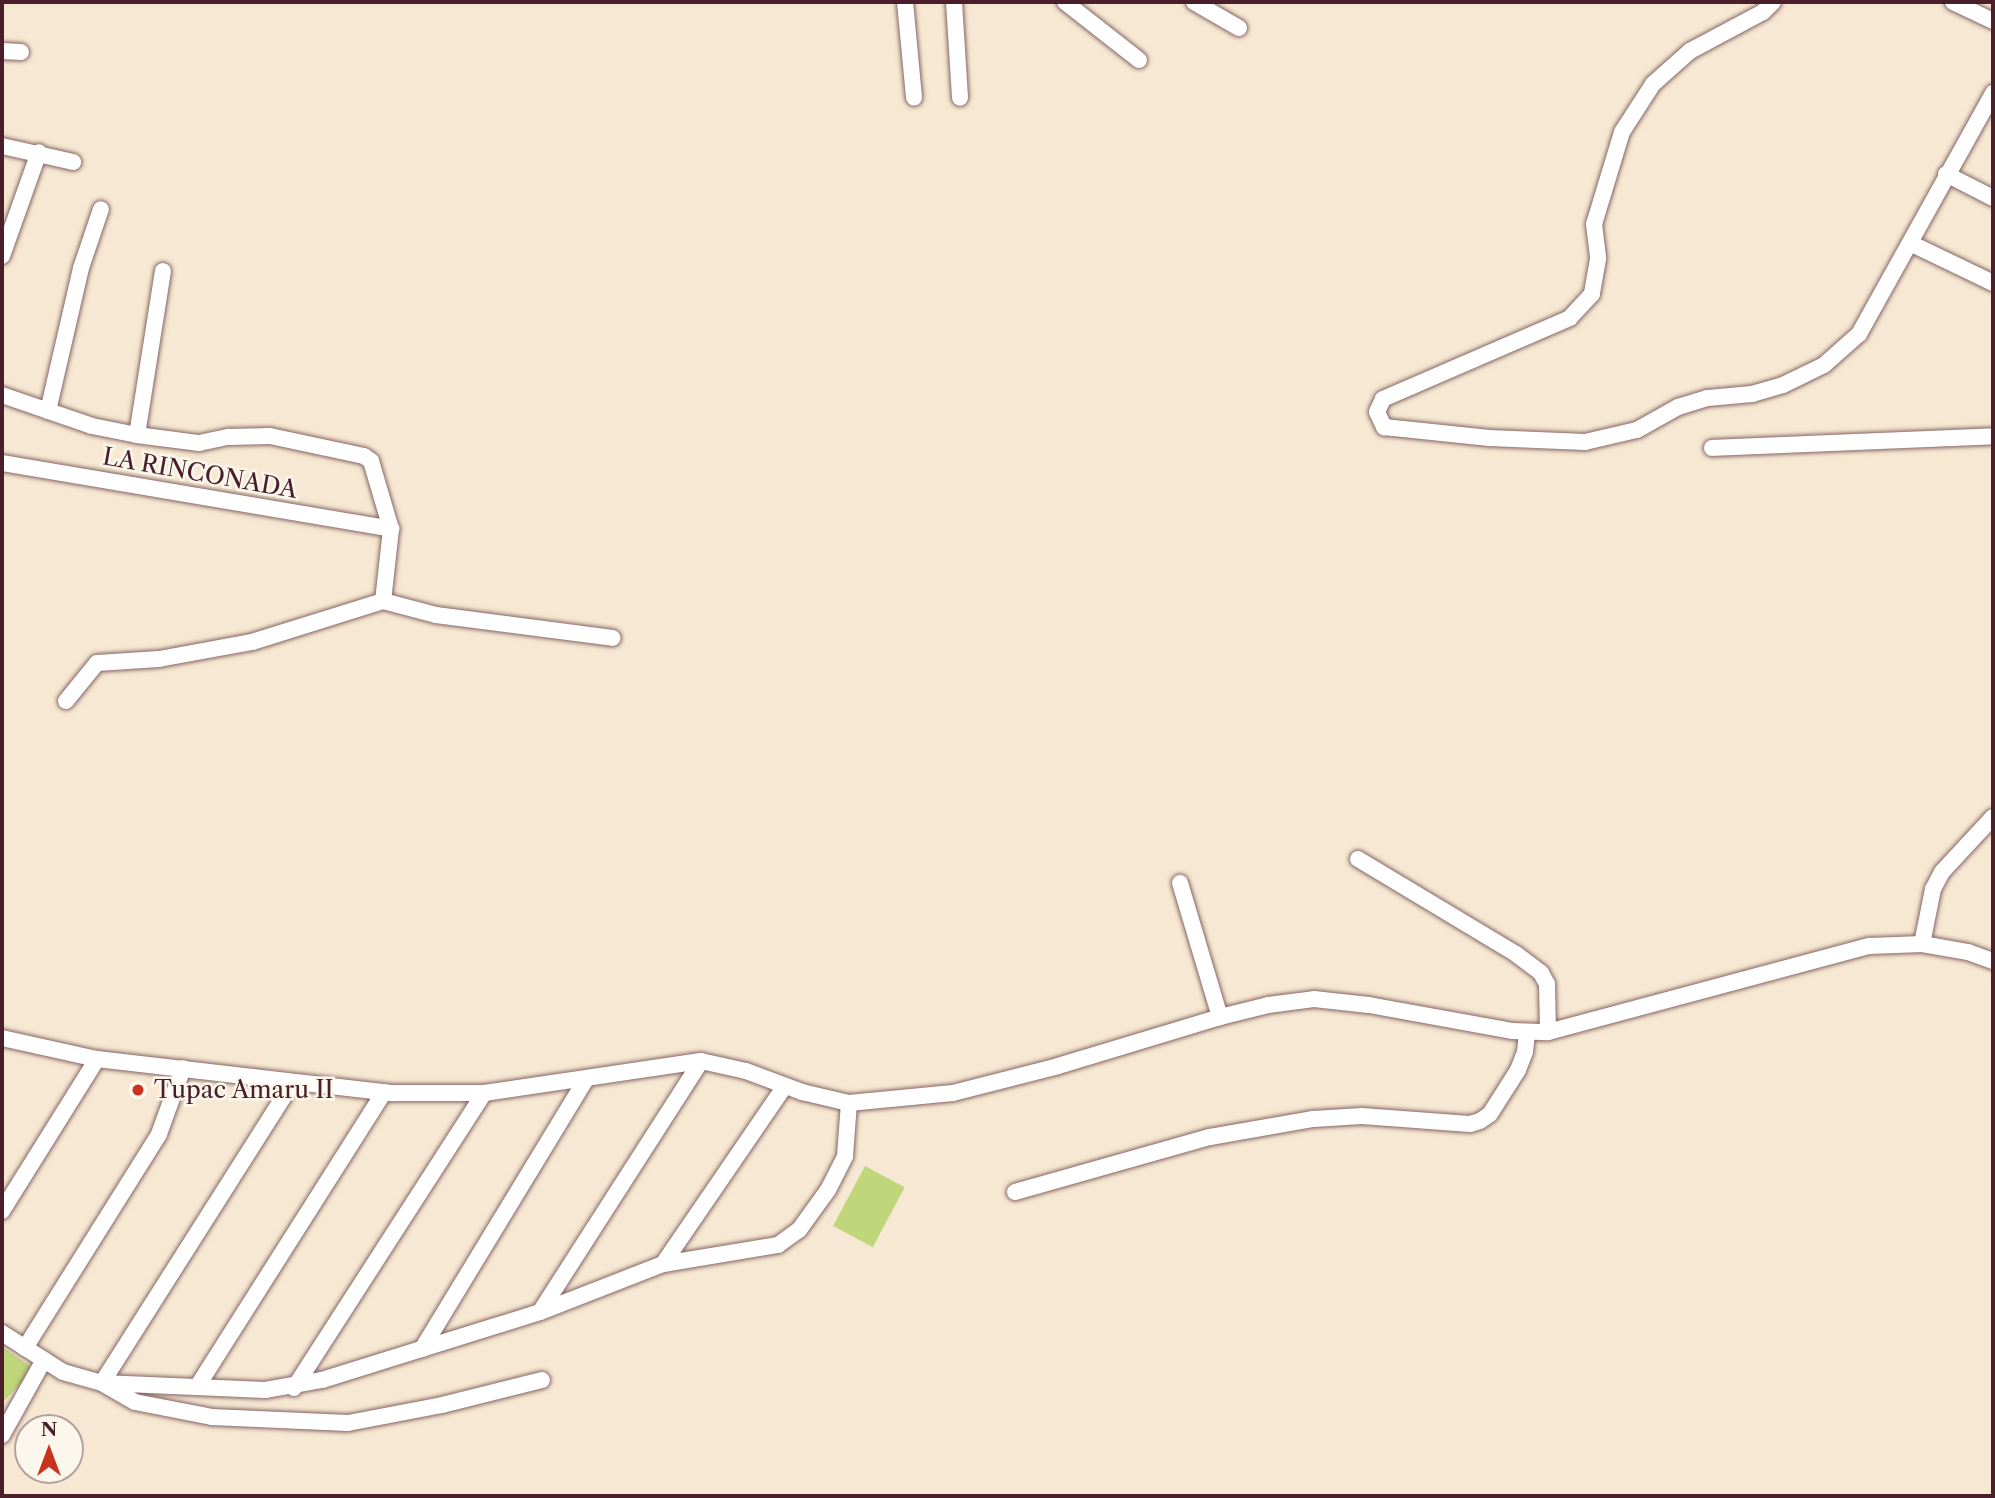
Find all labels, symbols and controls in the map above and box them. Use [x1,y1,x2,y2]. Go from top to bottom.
street label: LA RINCONADA [100,442,300,504]
place label: Tupac Amaru II [154,1076,335,1104]
marker: Tupac Amaru II [128,1080,148,1100]
north arrow [14,1414,84,1484]
text: N [41,1418,57,1441]

